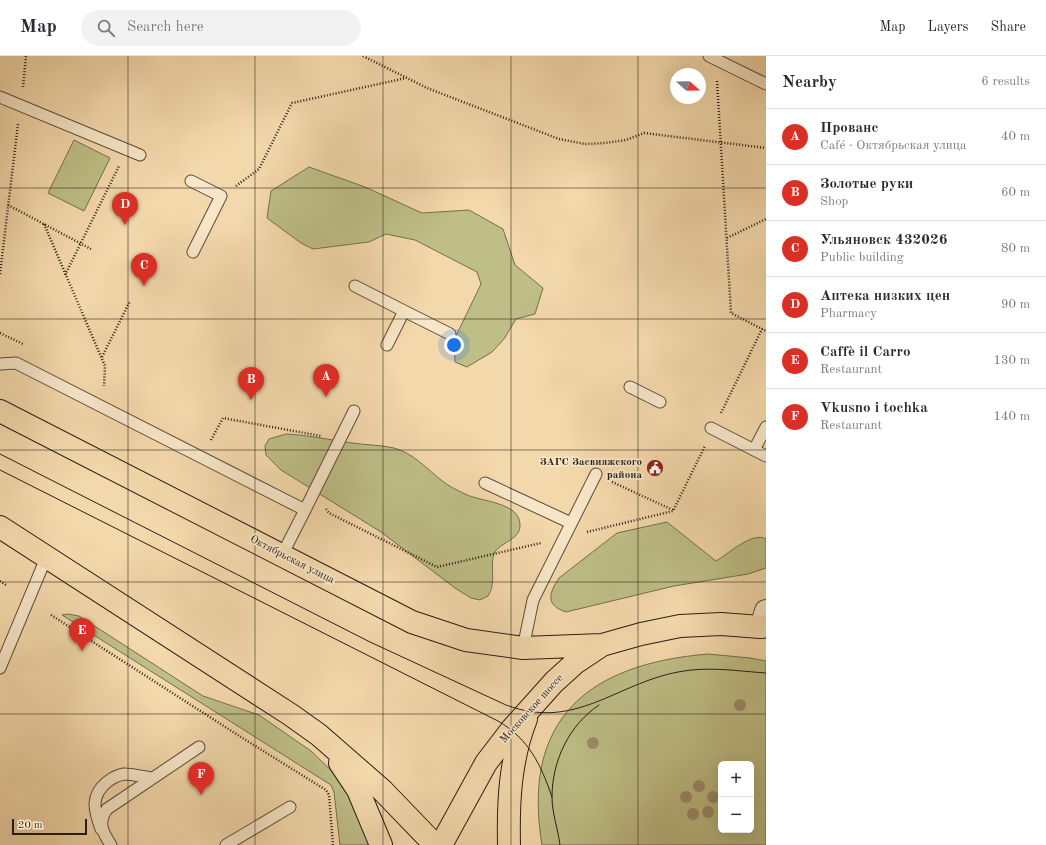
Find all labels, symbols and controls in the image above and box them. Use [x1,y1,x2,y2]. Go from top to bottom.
search box [81,10,361,46]
icon: search [95,17,117,39]
text: Map [20,18,57,37]
text: Search here [127,20,204,35]
text: Map [880,20,906,34]
text: Layers [928,20,969,34]
text: Share [991,20,1026,34]
north arrow [670,68,706,104]
text: Nearby [782,74,837,91]
text: 6 results [981,75,1030,88]
text: Прованс [820,121,879,136]
text: A [790,130,800,143]
text: 40 m [1001,130,1030,143]
text: Café · Октябрьская улица [820,139,966,152]
text: Золотые руки [820,177,913,192]
text: B [790,186,800,199]
text: 60 m [1001,186,1030,199]
pin: D [112,192,138,225]
text: Shop [820,195,848,208]
text: Ульяновск 432026 [820,233,947,248]
text: C [791,242,799,255]
text: 80 m [1001,242,1030,255]
text: Public building [820,251,904,264]
pin: C [131,253,157,286]
text: Аптека низких цен [820,289,950,304]
text: D [790,298,800,311]
text: 90 m [1001,298,1030,311]
text: Pharmacy [820,307,877,320]
your location [444,335,464,355]
text: Caffè il Carro [820,345,911,360]
text: E [791,354,799,367]
text: 130 m [993,354,1030,367]
text: Restaurant [820,363,882,376]
pin: A [313,364,339,397]
pin: B [238,367,264,400]
text: Vkusno i tochka [820,401,928,416]
text: F [791,410,799,423]
text: 140 m [993,410,1030,423]
text: Restaurant [820,419,882,432]
place label: ЗАГС Засвияжского района [540,457,642,481]
public building icon: ЗАГС Засвияжского района [645,458,665,478]
street label: Октябрьская улица [248,534,336,586]
pin: E [69,618,95,651]
street label: Московское шоссе [498,673,566,745]
map controls [718,761,754,833]
button: + [718,761,754,797]
pin: F [188,762,214,795]
button: − [718,797,754,833]
scale bar [12,817,87,836]
text: 20 m [18,820,43,831]

